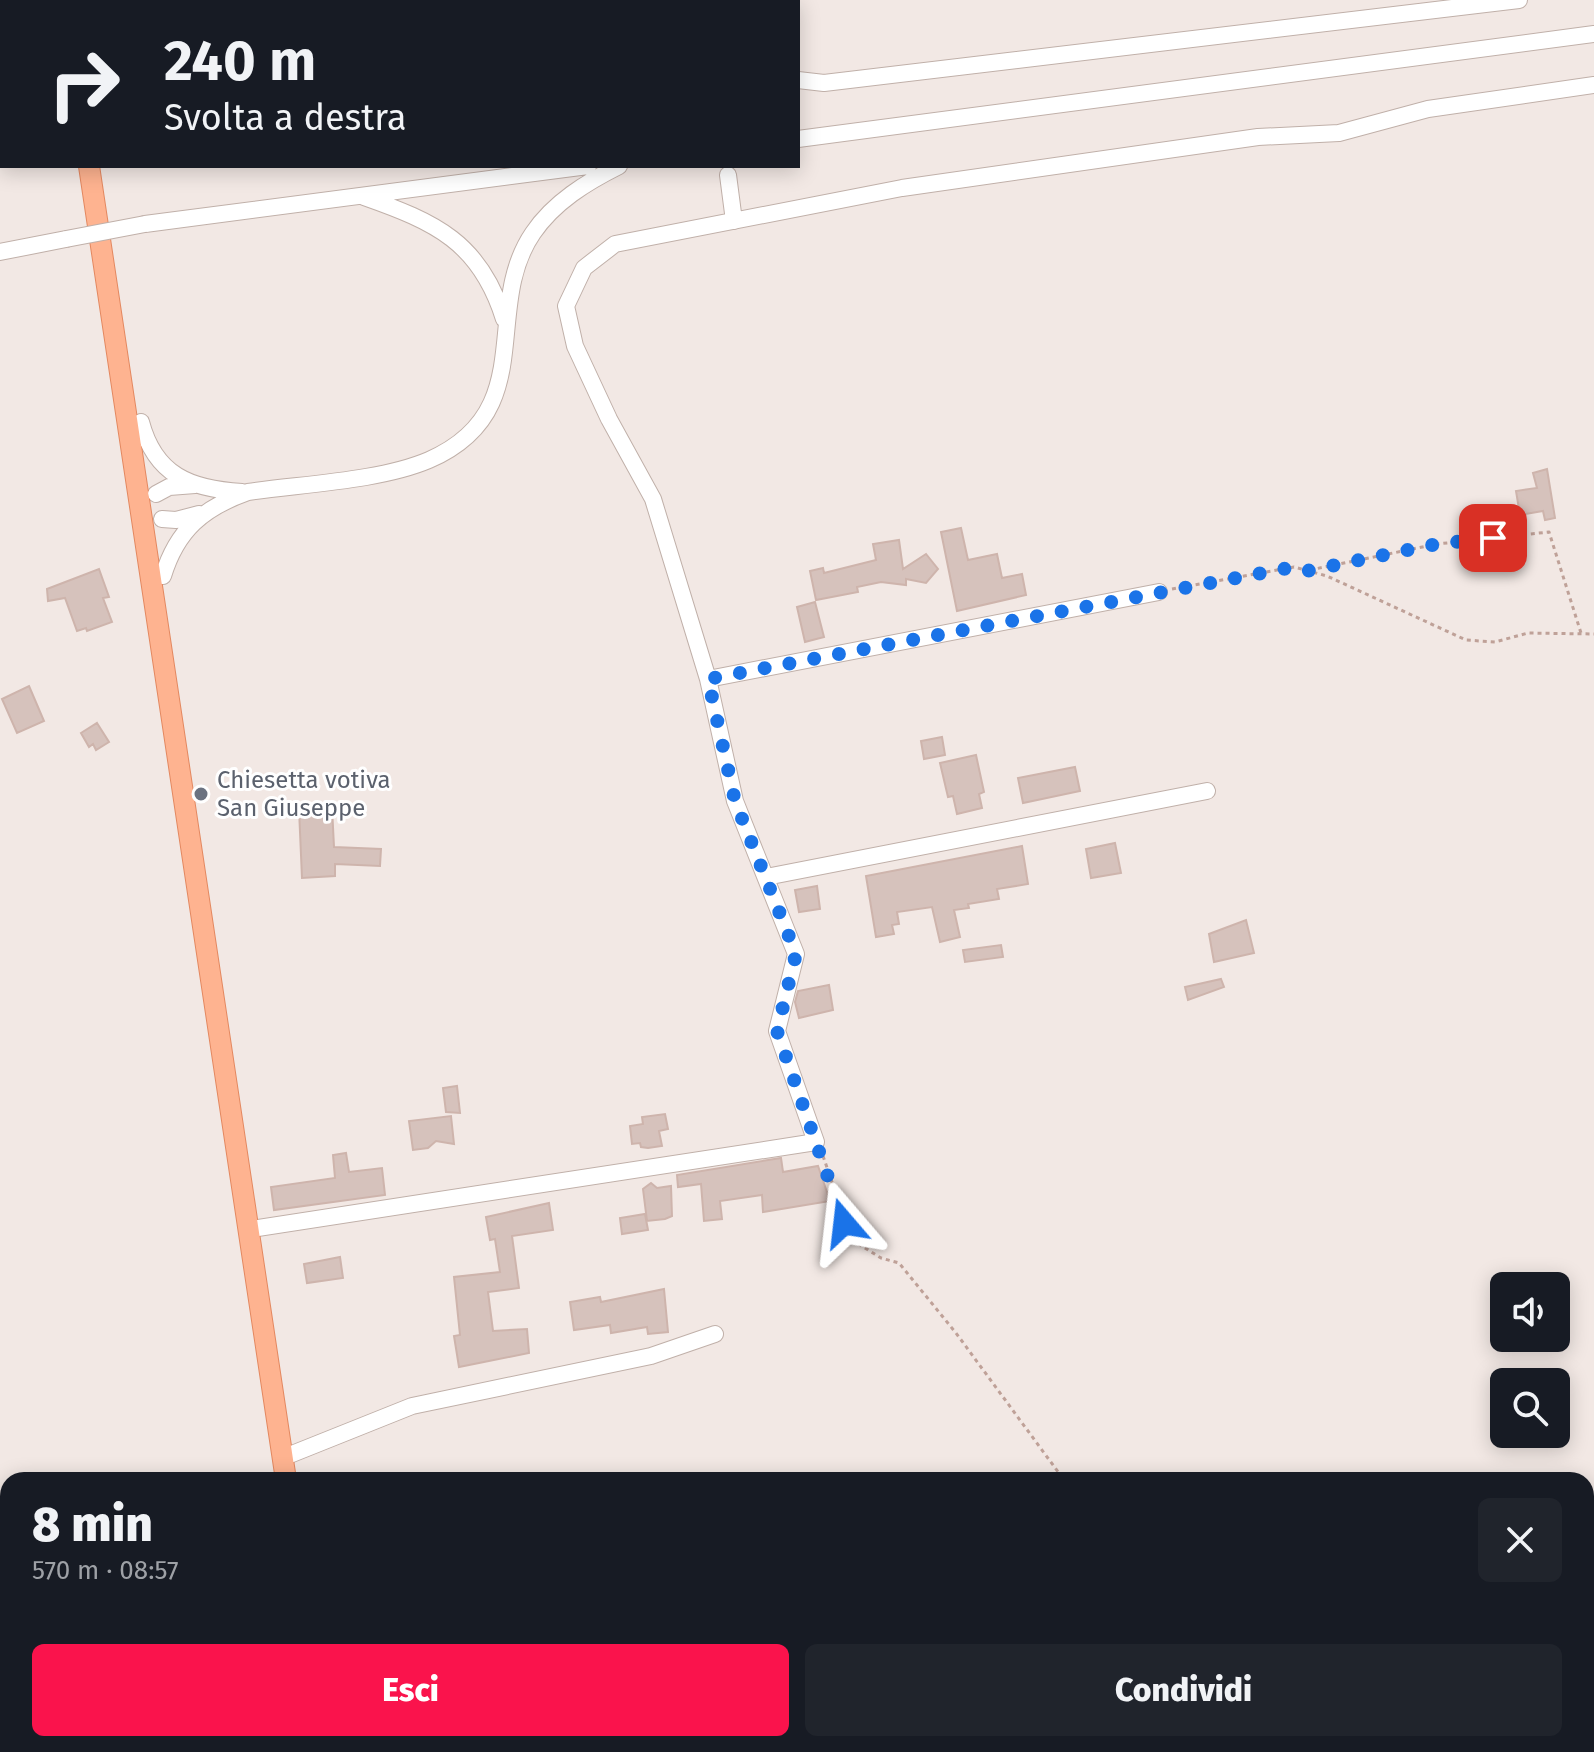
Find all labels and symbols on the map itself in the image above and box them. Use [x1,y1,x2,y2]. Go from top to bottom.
pin [1459,504,1527,572]
place label: Chiesetta votiva San Giuseppe [217,766,391,822]
marker: Chiesetta votiva San Giuseppe [192,785,210,803]
position arrow [802,1181,886,1265]

